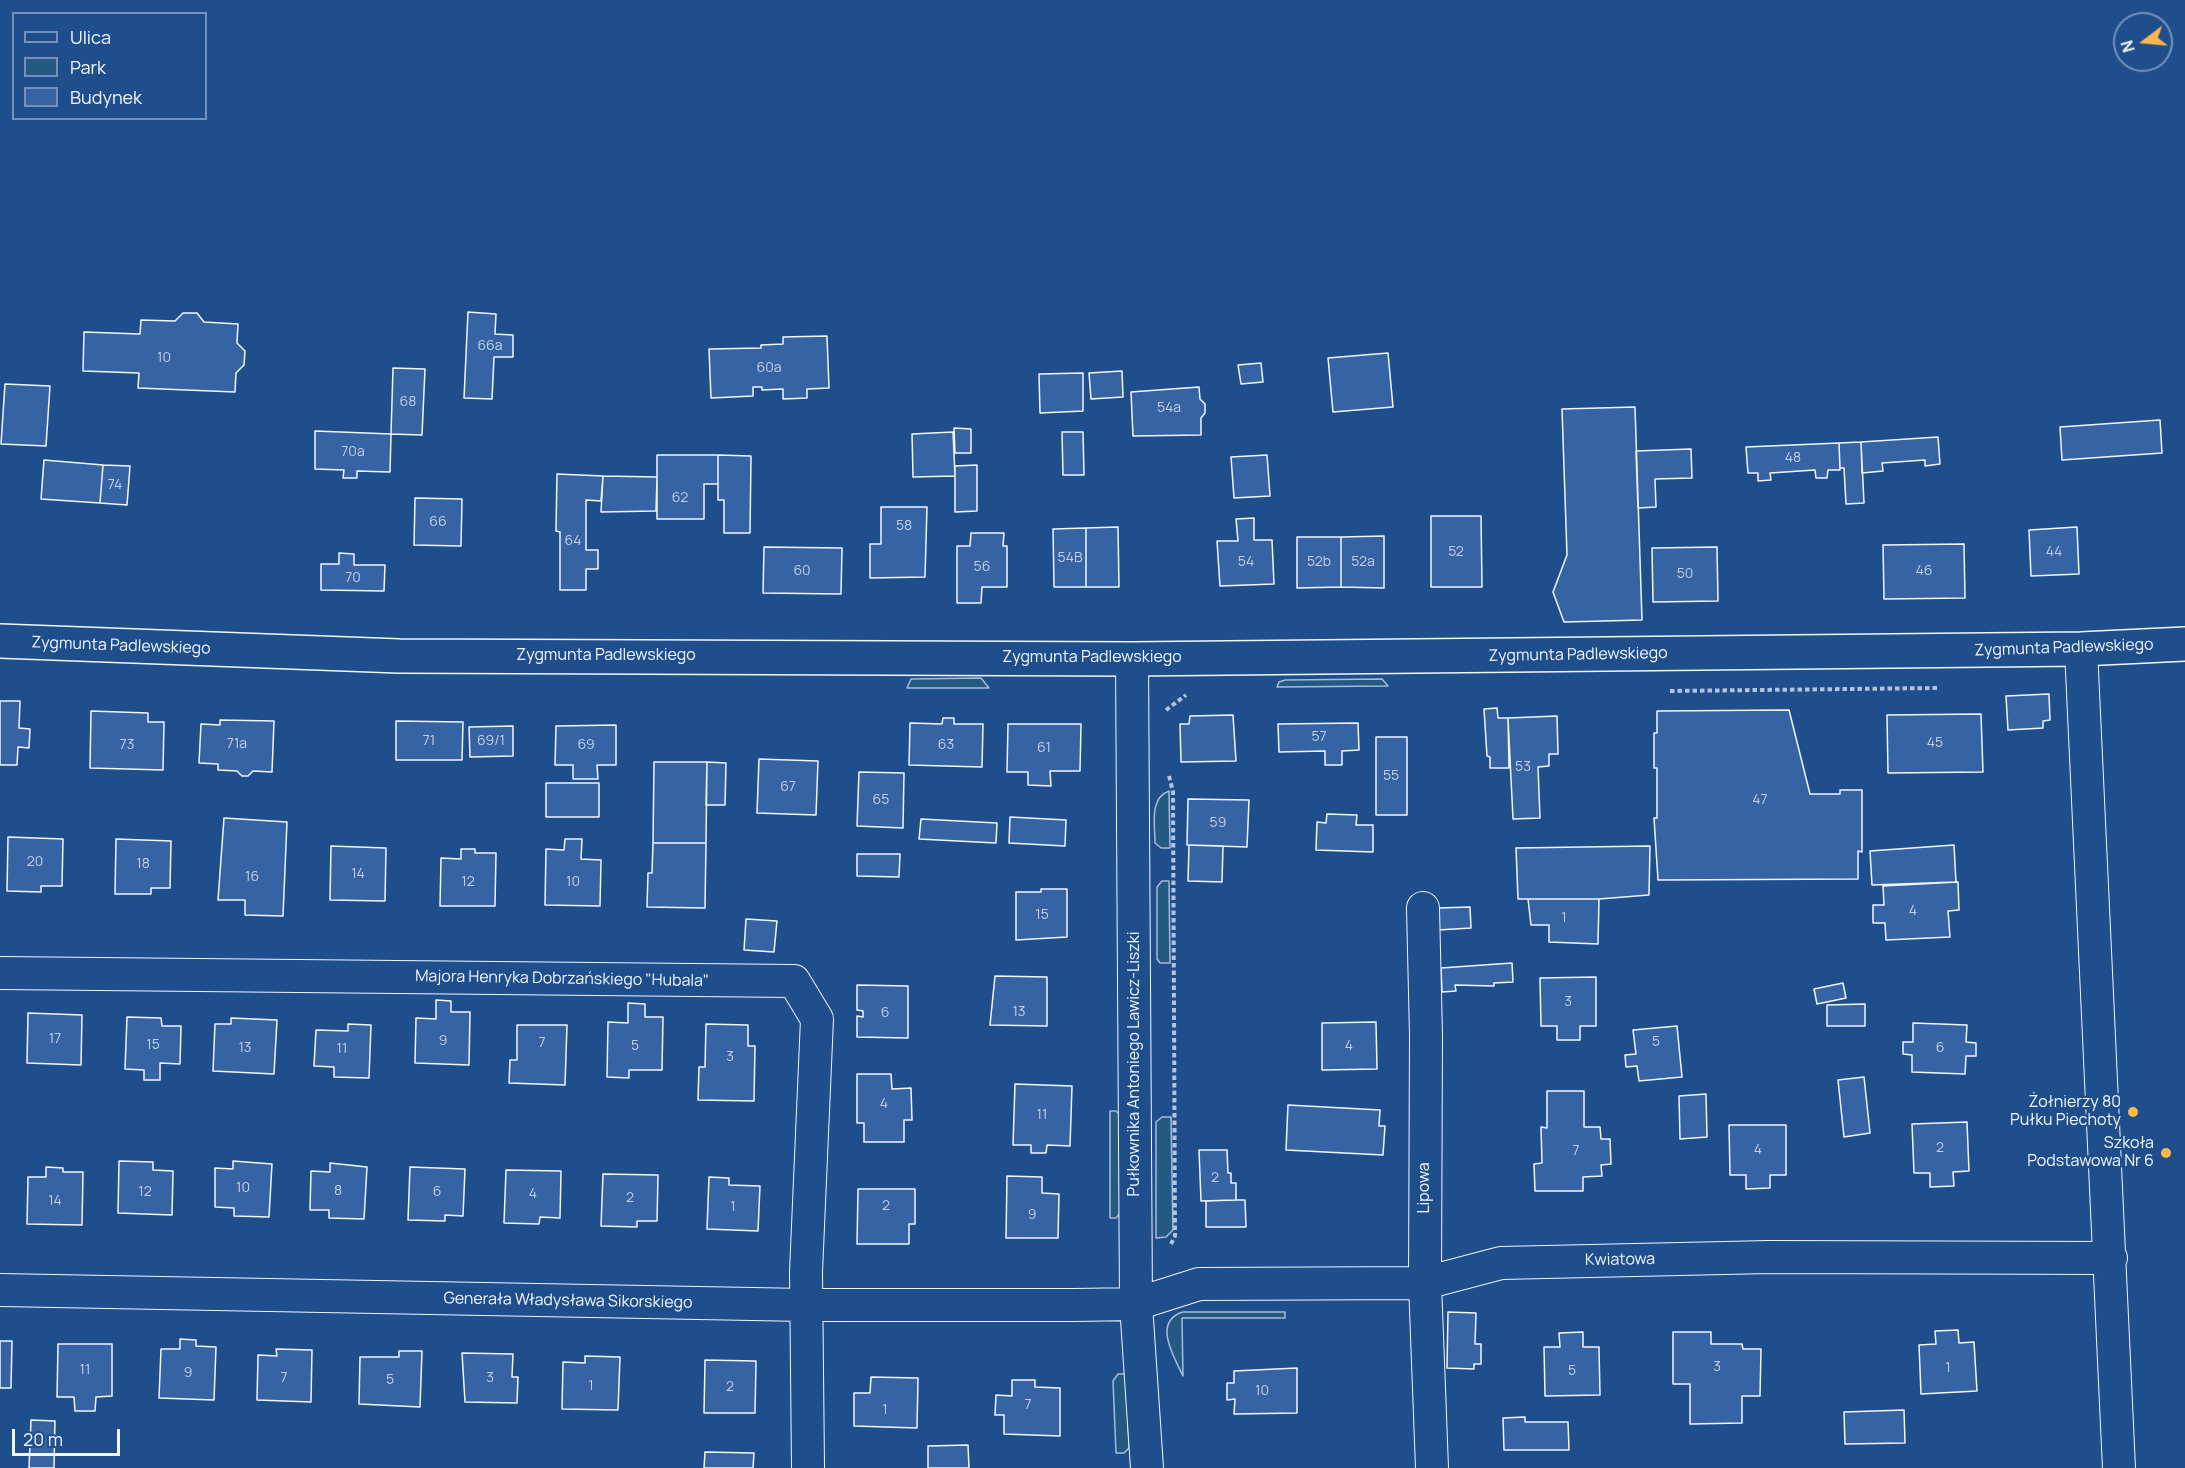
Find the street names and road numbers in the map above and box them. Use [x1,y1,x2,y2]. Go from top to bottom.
street label: Zygmunta Padlewskiego [31,633,211,659]
street label: Zygmunta Padlewskiego [1974,635,2154,661]
street label: Zygmunta Padlewskiego [1488,644,1668,666]
street label: Zygmunta Padlewskiego [516,646,696,666]
street label: Zygmunta Padlewskiego [1002,648,1182,668]
street label: Pułkownika Antoniego Lawicz-Liszki [1125,932,1145,1196]
street label: Majora Henryka Dobrzańskiego "Hubala" [415,967,709,991]
street label: Lipowa [1415,1162,1435,1214]
street label: Kwiatowa [1585,1250,1655,1270]
street label: Generała Władysława Sikorskiego [443,1289,693,1313]

